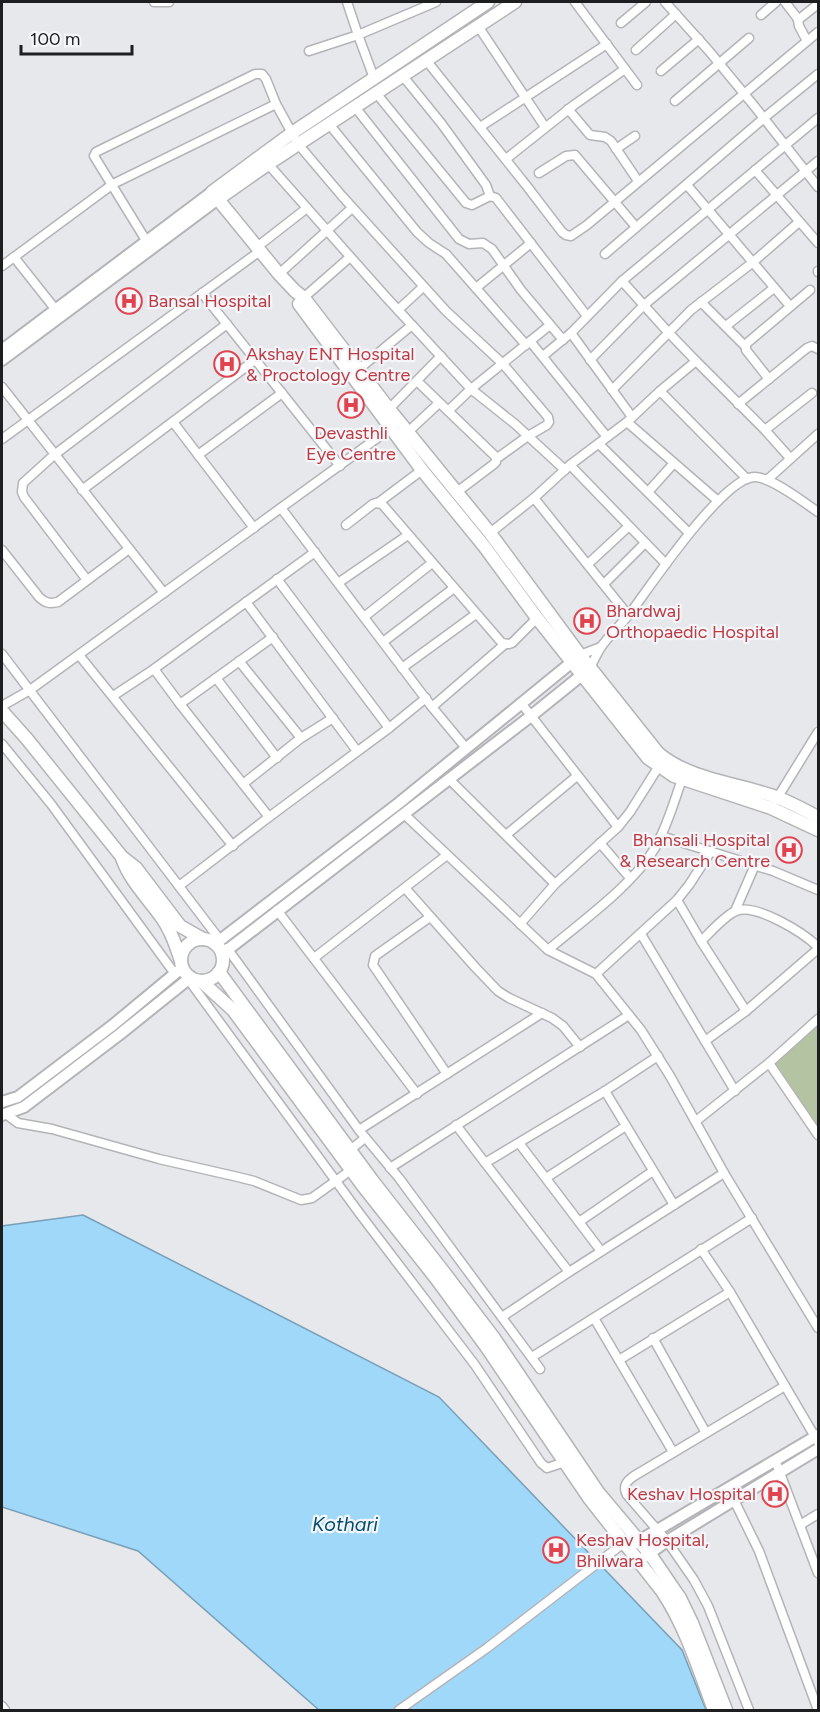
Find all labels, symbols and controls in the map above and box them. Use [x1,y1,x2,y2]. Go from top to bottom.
scale bar [21,18,132,56]
text: 100 m [30,28,80,50]
hospital icon: Bansal Hospital [114,286,144,316]
place label: Bansal Hospital [148,290,271,312]
place label: Akshay ENT Hospital & Proctology Centre [246,343,414,386]
hospital icon: Akshay ENT Hospital & Proctology Centre [212,349,242,379]
hospital icon: Devasthli Eye Centre [336,390,366,420]
place label: Devasthli Eye Centre [306,422,396,465]
place label: Bhardwaj Orthopaedic Hospital [606,600,779,643]
hospital icon: Bhardwaj Orthopaedic Hospital [572,606,602,636]
place label: Bhansali Hospital & Research Centre [620,829,770,872]
hospital icon: Bhansali Hospital & Research Centre [774,835,804,865]
hospital icon: Keshav Hospital [760,1479,790,1509]
place label: Keshav Hospital [627,1483,756,1505]
water label: Kothari [312,1512,378,1536]
place label: Keshav Hospital, Bhilwara [576,1529,709,1572]
hospital icon: Keshav Hospital, Bhilwara [541,1535,571,1565]

